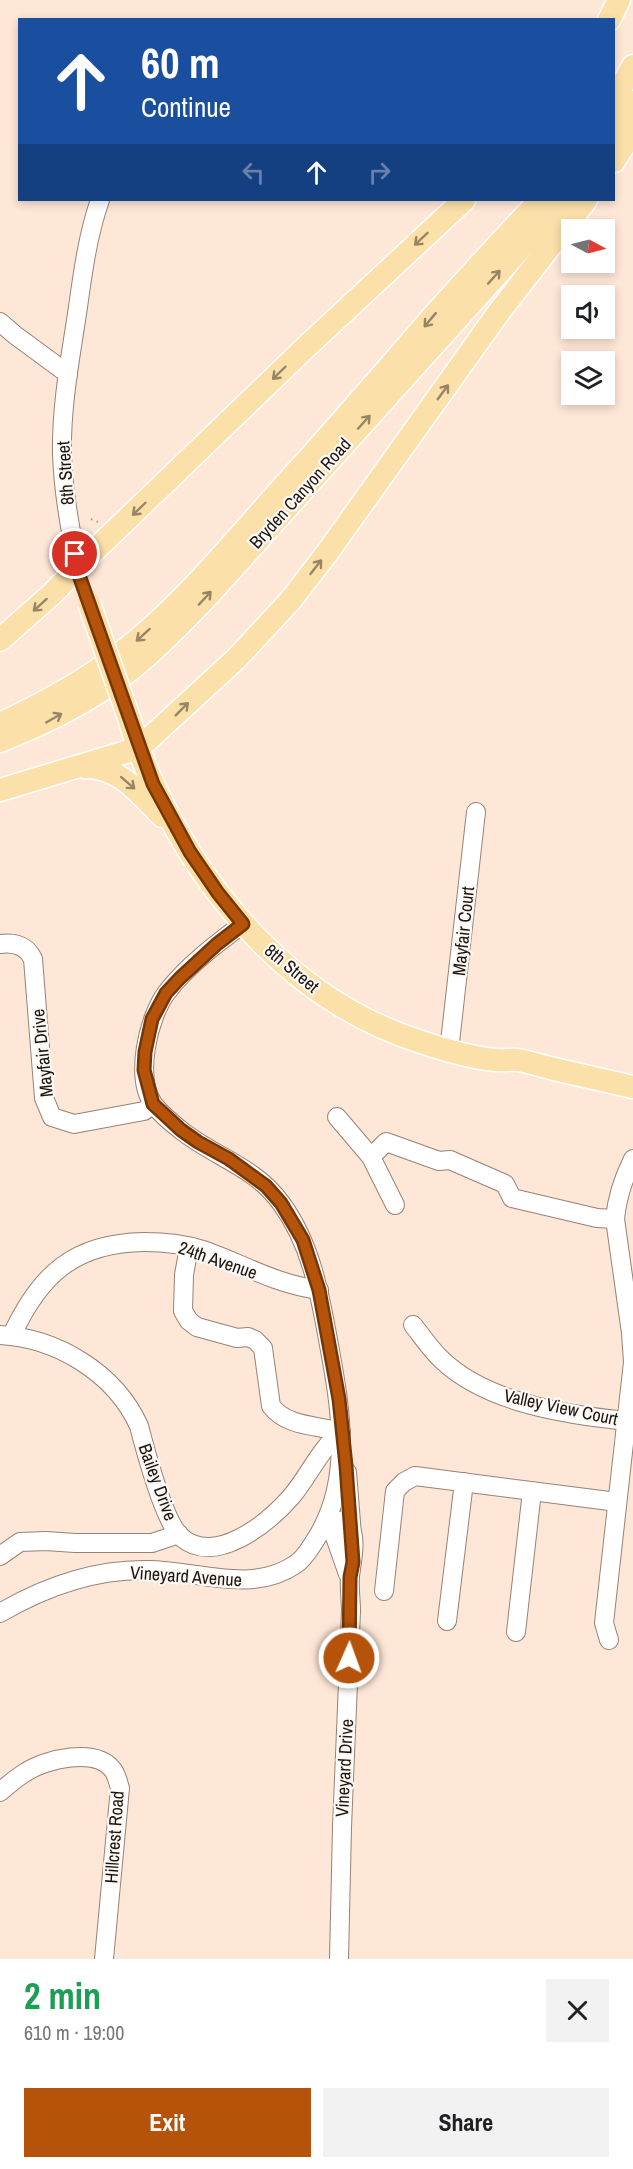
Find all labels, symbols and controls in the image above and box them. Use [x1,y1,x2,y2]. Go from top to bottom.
text: 60 m [141,35,220,91]
icon: ahead [42,42,120,120]
text: Continue [141,89,231,125]
icon: left [237,156,270,189]
icon: ahead [300,156,333,189]
icon: right [363,156,396,189]
north arrow [561,219,615,273]
map controls [561,219,615,405]
one-way arrow [414,232,429,246]
one-way arrow [487,269,501,284]
button: sound [561,285,615,339]
one-way arrow [423,312,437,327]
button: layers [561,351,615,405]
one-way arrow [271,366,286,380]
one-way arrow [436,385,449,401]
one-way arrow [357,414,371,429]
street label: Bryden Canyon Road [243,432,357,554]
street label: 8th Street [50,440,80,506]
one-way arrow [131,501,146,516]
pin [49,528,100,579]
icon: arrive [58,537,91,570]
one-way arrow [309,559,322,575]
one-way arrow [198,590,212,605]
one-way arrow [33,598,48,612]
one-way arrow [136,628,151,642]
one-way arrow [175,701,190,716]
one-way arrow [45,712,62,724]
one-way arrow [120,776,135,790]
street label: Mayfair Court [446,885,480,977]
street label: 8th Street [259,938,325,998]
street label: Mayfair Drive [25,1008,59,1098]
street label: 24th Avenue [175,1235,261,1285]
street label: Valley View Court [502,1383,620,1431]
street label: Bailey Drive [133,1440,183,1524]
street label: Vineyard Avenue [129,1560,243,1592]
position arrow [317,1626,381,1690]
street label: Vineyard Drive [329,1718,359,1818]
street label: Hillcrest Road [98,1790,130,1884]
text: 2 min [24,1972,101,2020]
button: close [546,1979,609,2042]
text: 610 m · 19:00 [24,2019,124,2046]
button: Exit [24,2088,311,2157]
button: Share [323,2088,609,2157]

